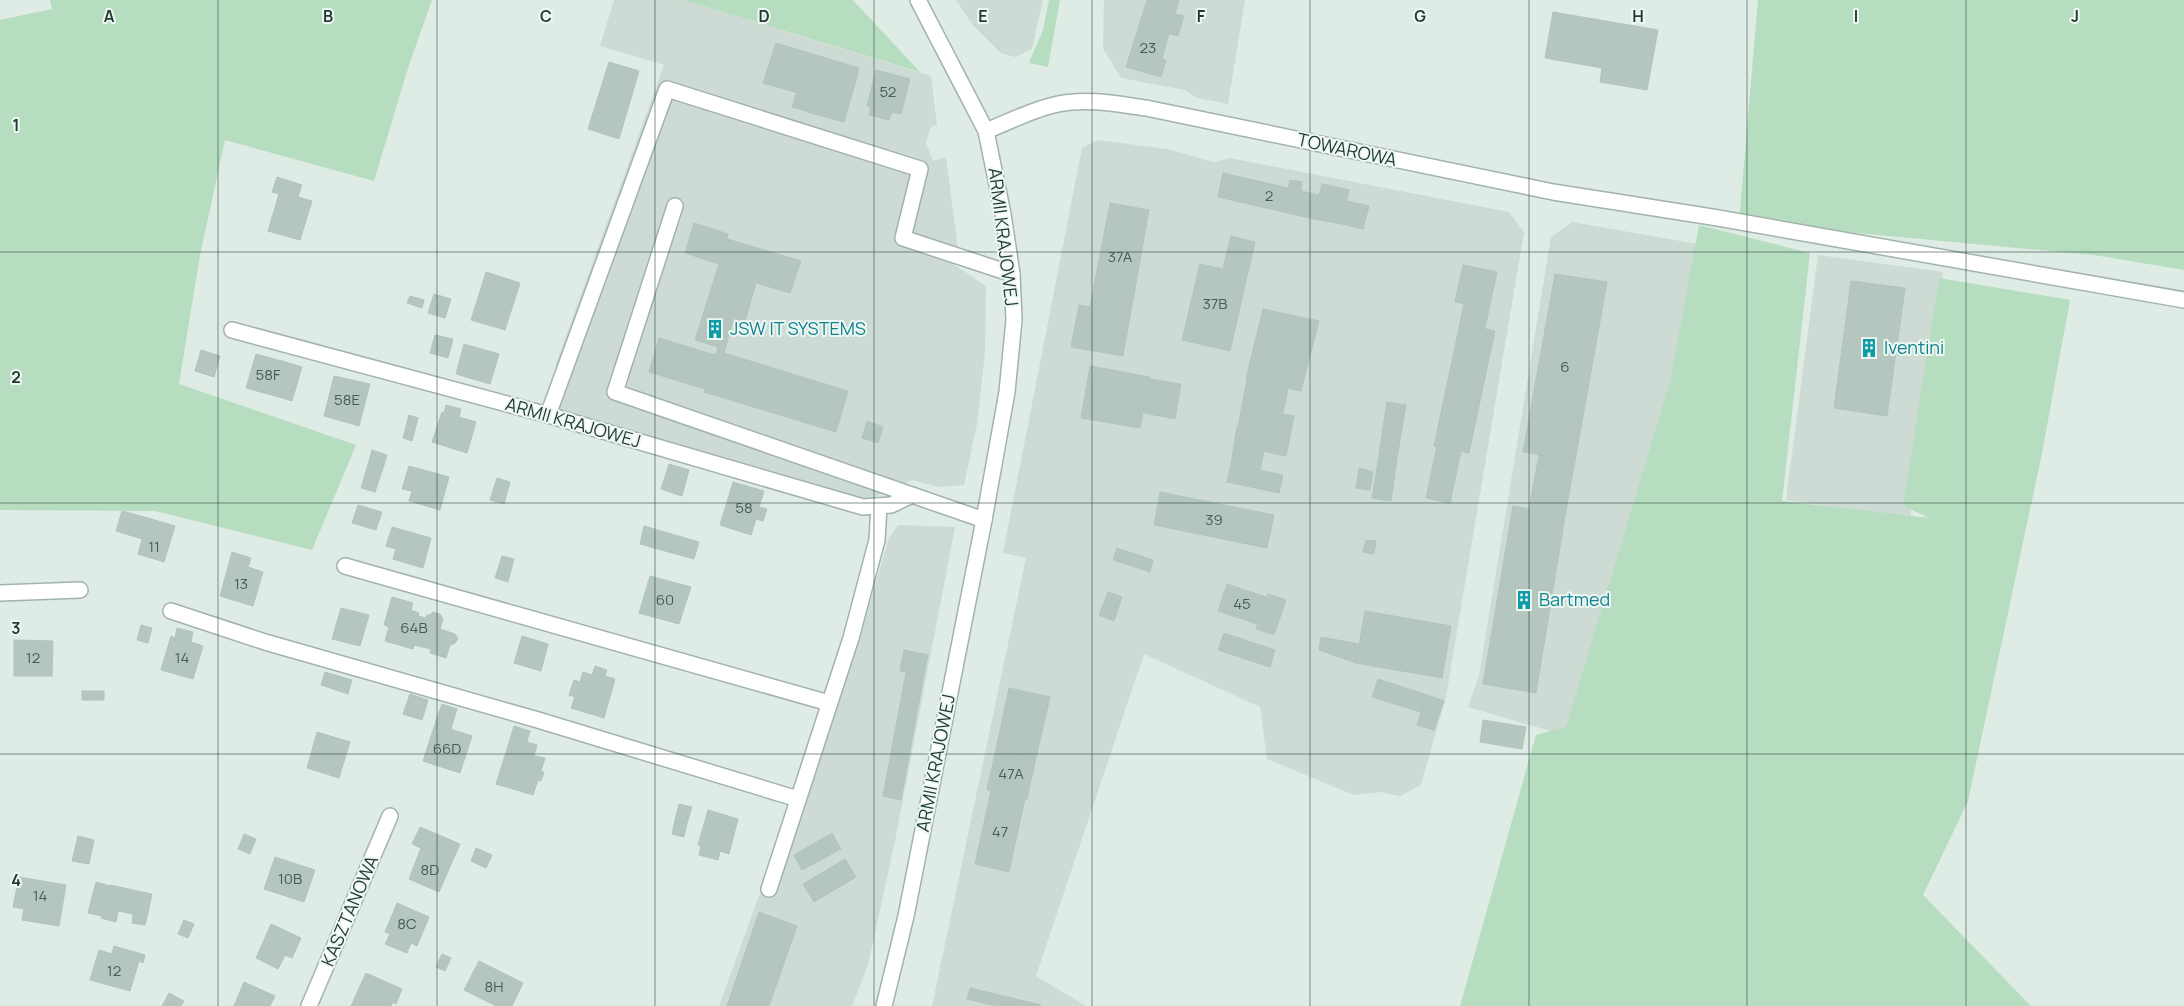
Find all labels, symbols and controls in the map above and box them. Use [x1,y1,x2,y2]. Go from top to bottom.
text: A [104,5,115,27]
text: B [323,5,333,27]
text: C [540,5,552,27]
text: D [758,5,770,27]
text: E [978,5,988,27]
text: F [1197,5,1206,27]
text: G [1414,5,1426,27]
text: H [1632,5,1644,27]
text: I [1854,5,1858,27]
text: J [2071,5,2079,27]
house number: 23 [1140,37,1156,58]
house number: 52 [880,81,896,102]
text: 1 [12,114,20,136]
street label: TOWAROWA [1295,127,1400,171]
street label: ARMII KRAJOWEJ [984,166,1024,308]
house number: 2 [1265,185,1273,206]
house number: 37A [1108,246,1133,267]
house number: 37B [1202,293,1228,314]
place label: JSW IT SYSTEMS [730,316,866,340]
building icon: JSW IT SYSTEMS [704,318,726,340]
place label: Iventini [1884,335,1944,359]
building icon: Iventini [1858,337,1880,359]
house number: 6 [1560,356,1570,377]
house number: 58F [256,364,281,385]
text: 2 [11,366,21,388]
house number: 58E [334,389,360,410]
street label: ARMII KRAJOWEJ [503,391,644,453]
house number: 58 [735,497,753,518]
house number: 39 [1205,509,1223,530]
house number: 11 [148,536,160,557]
house number: 13 [234,573,248,594]
place label: Bartmed [1539,587,1610,611]
house number: 60 [656,589,674,610]
building icon: Bartmed [1513,589,1535,611]
house number: 45 [1233,593,1251,614]
text: 3 [11,617,21,639]
house number: 64B [400,617,428,638]
house number: 12 [26,647,40,668]
house number: 14 [175,647,189,668]
street label: ARMII KRAJOWEJ [910,692,960,834]
house number: 66D [433,738,461,759]
house number: 47A [998,763,1024,784]
house number: 47 [992,821,1008,842]
street label: KASZTANOWA [315,851,383,970]
house number: 8D [421,859,439,880]
house number: 10B [278,868,302,889]
text: 4 [11,869,21,891]
house number: 14 [33,885,47,906]
house number: 8C [397,913,417,934]
house number: 12 [107,960,121,981]
house number: 8H [485,976,503,997]

